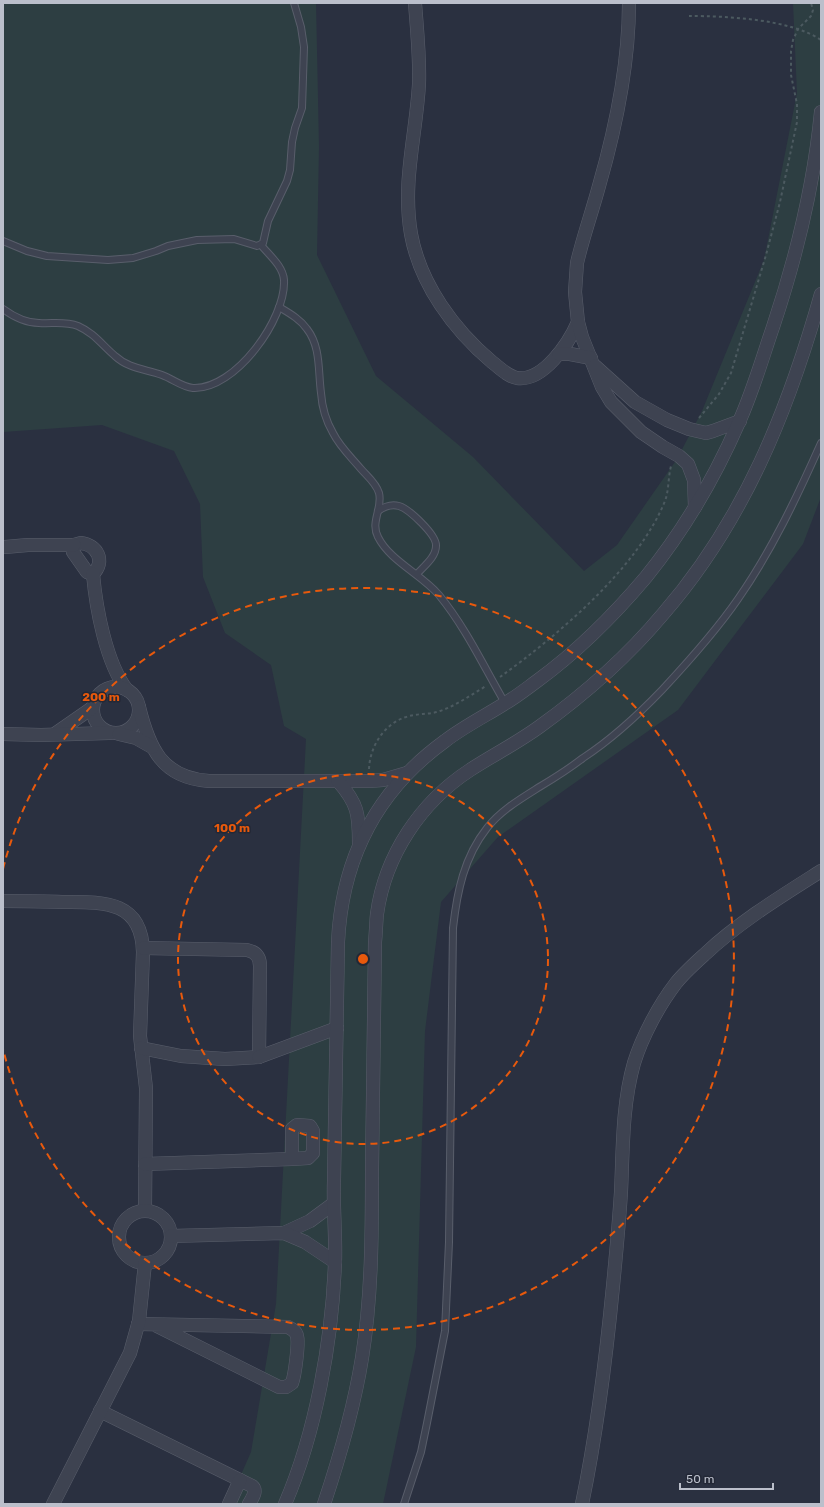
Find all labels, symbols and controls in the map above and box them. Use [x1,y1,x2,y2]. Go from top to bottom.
text: 200 m [82,690,120,704]
text: 100 m [214,821,250,835]
centre of rings [356,952,370,966]
scale bar [680,1465,773,1491]
text: 50 m [686,1472,714,1486]

